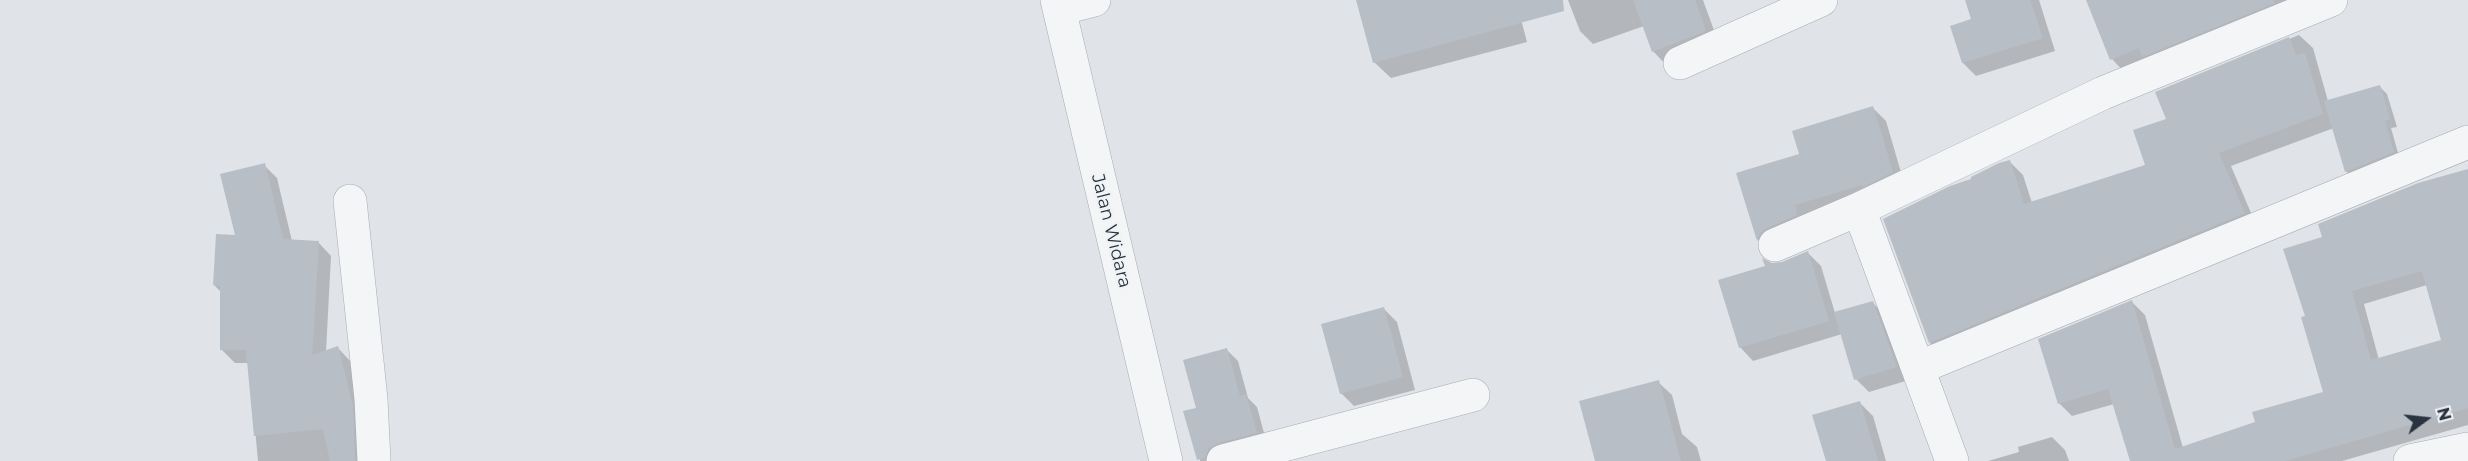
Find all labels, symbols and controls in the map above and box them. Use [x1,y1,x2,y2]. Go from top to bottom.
street label: Jalan Widara [1086,172,1136,290]
north arrow [2396,389,2456,449]
text: N [2433,406,2455,423]

